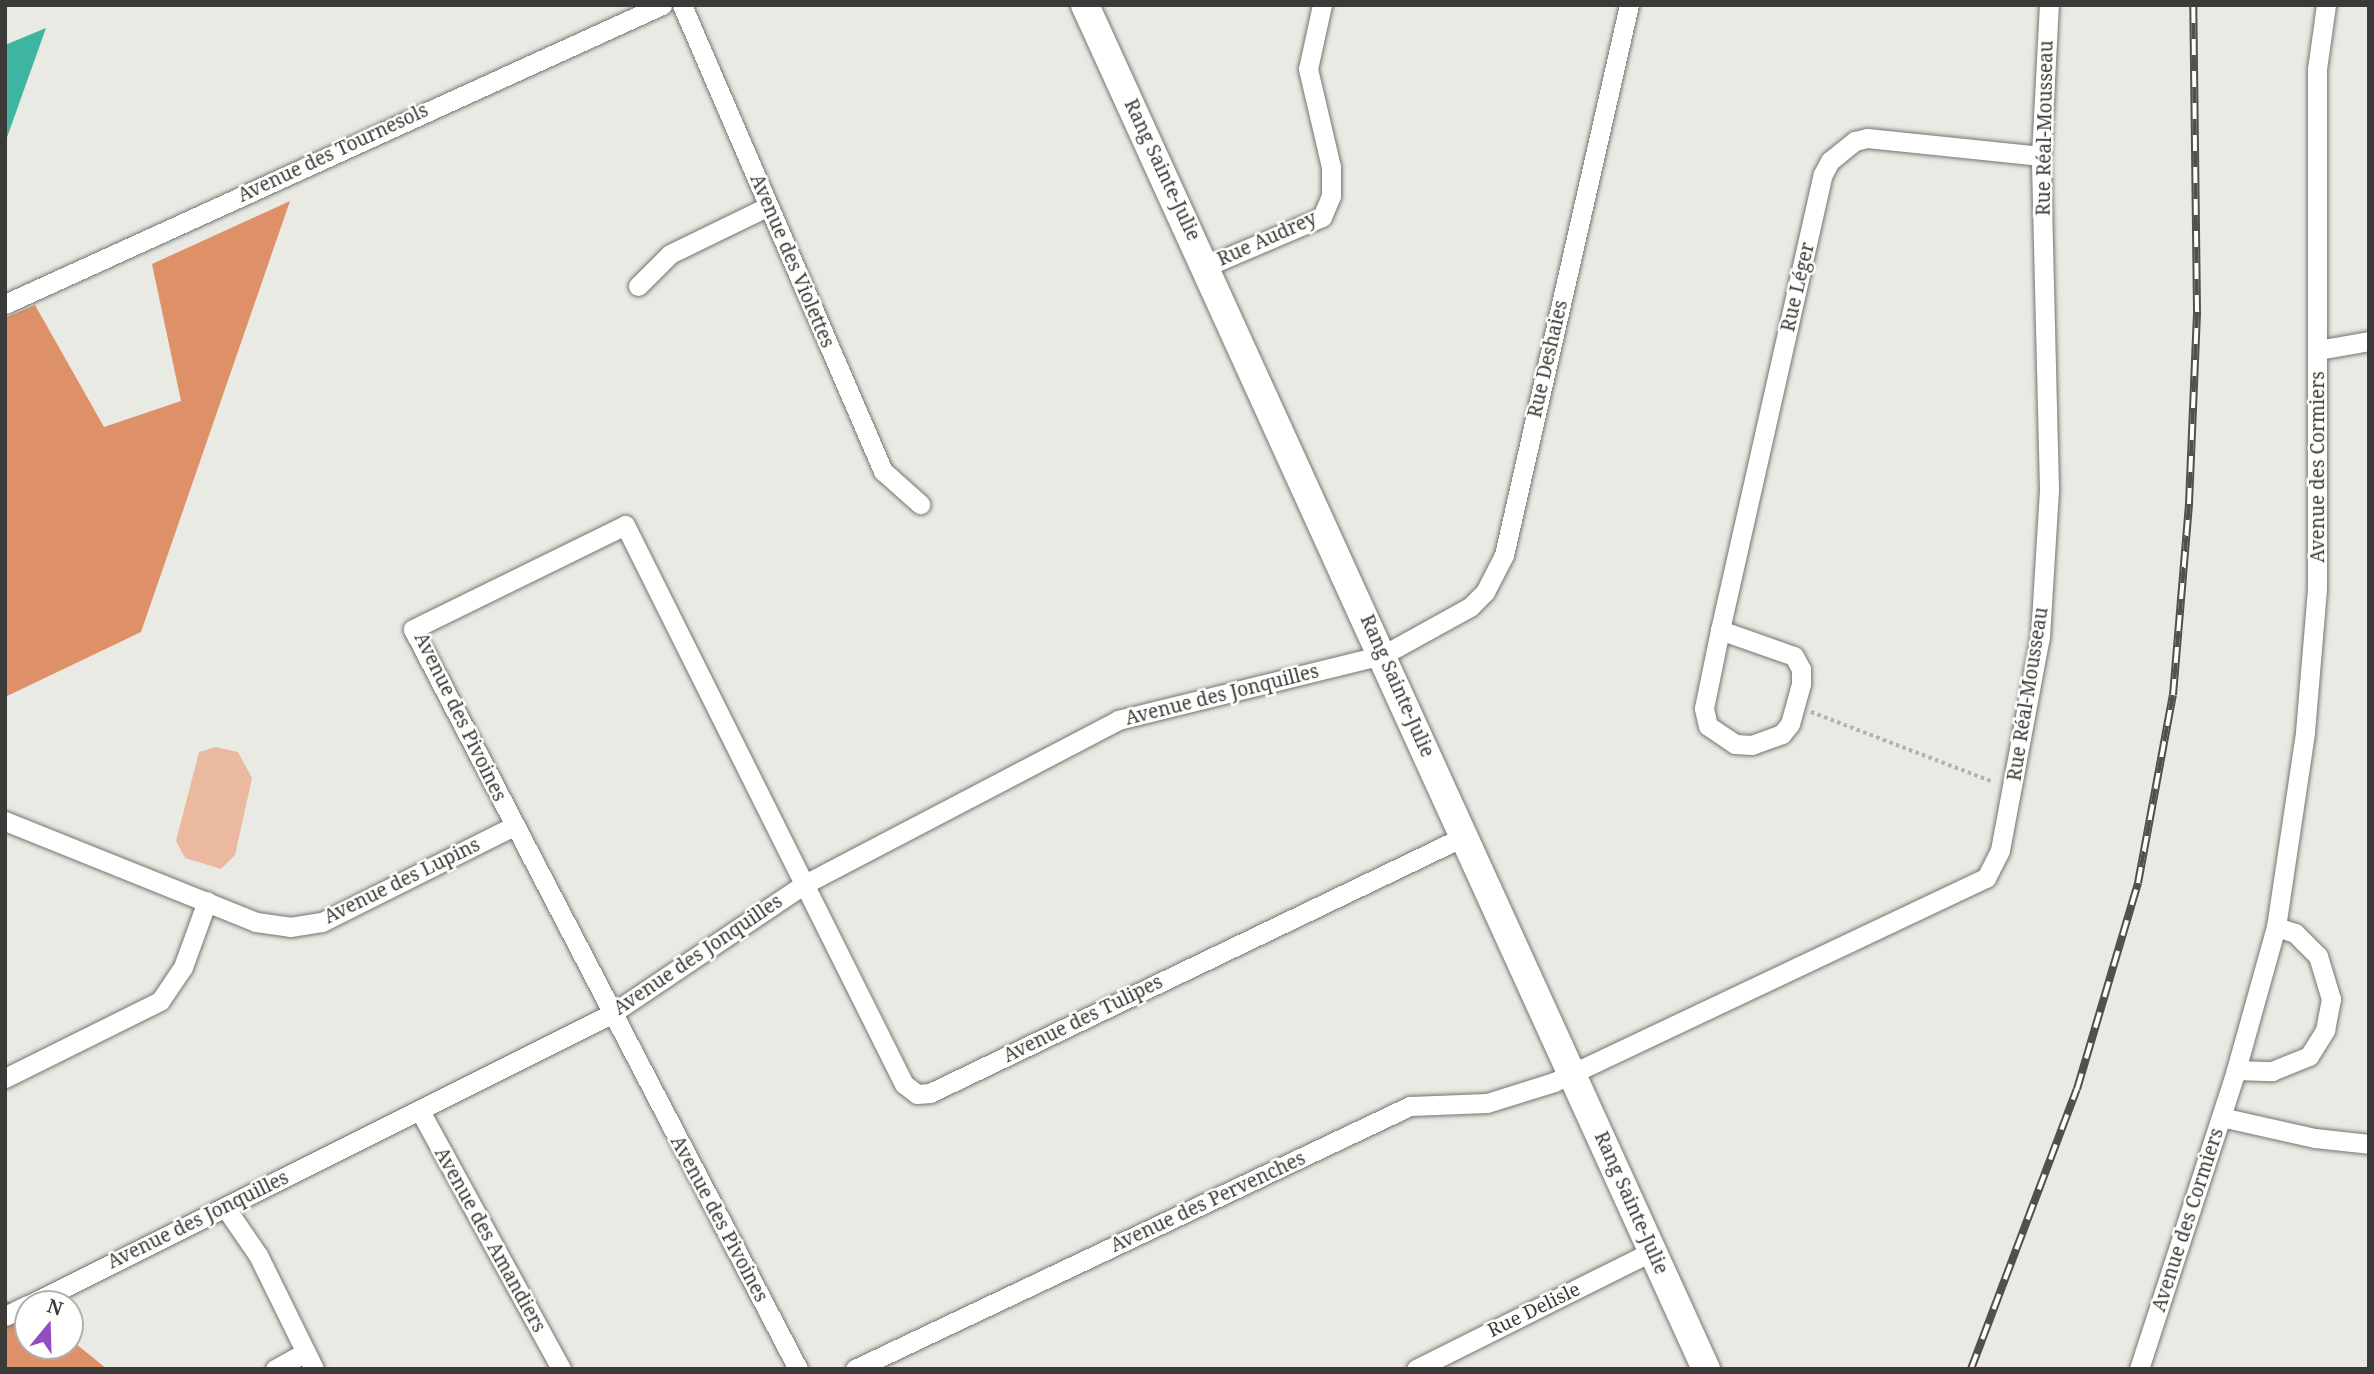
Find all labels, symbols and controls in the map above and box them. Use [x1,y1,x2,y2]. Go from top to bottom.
street label: Rue Réal-Mousseau [2032,40,2058,216]
street label: Rang Sainte-Julie [1119,96,1205,244]
street label: Avenue des Tournesols [234,99,432,207]
street label: Avenue des Violettes [745,171,839,351]
street label: Rue Audrey [1214,207,1320,271]
street label: Rue Léger [1777,240,1819,334]
street label: Rue Deshaies [1523,298,1573,420]
street label: Avenue des Cormiers [2307,371,2329,563]
street label: Rue Réal-Mousseau [2003,605,2053,783]
street label: Rang Sainte-Julie [1355,611,1439,761]
street label: Avenue des Pivoines [409,629,511,805]
street label: Avenue des Jonquilles [1123,660,1321,730]
street label: Avenue des Lupins [320,833,484,929]
street label: Avenue des Jonquilles [609,890,787,1020]
street label: Avenue des Tulipes [1000,971,1166,1067]
street label: Avenue des Cormiers [2148,1125,2228,1315]
street label: Rang Sainte-Julie [1589,1128,1673,1278]
street label: Avenue des Pivoines [666,1132,772,1306]
street label: Avenue des Amandiers [430,1144,550,1336]
street label: Avenue des Pervenches [1107,1147,1309,1257]
street label: Avenue des Jonquilles [104,1166,292,1274]
street label: Rue Delisle [1484,1278,1584,1342]
north arrow [14,1290,84,1360]
text: N [44,1292,66,1322]

